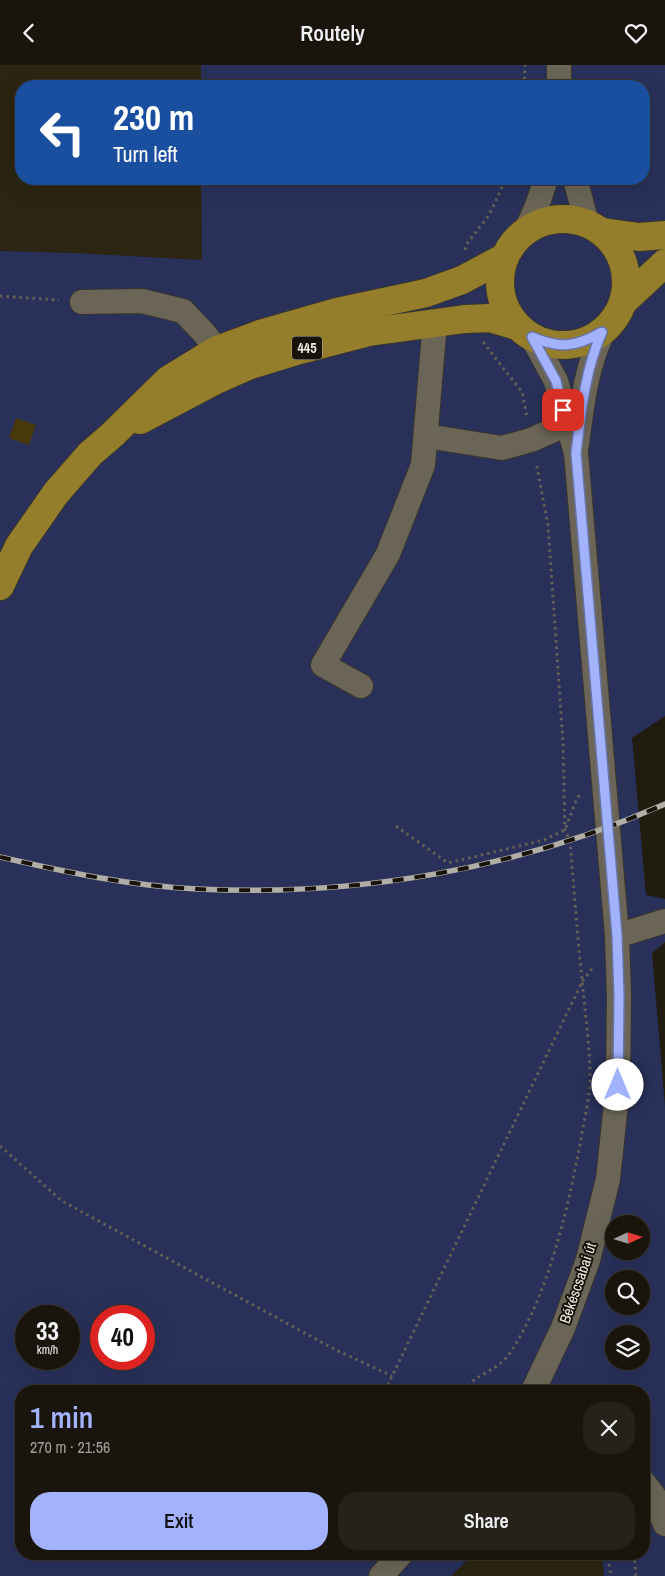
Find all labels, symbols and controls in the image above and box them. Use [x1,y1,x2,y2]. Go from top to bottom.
text: Routely [300,18,365,48]
icon: back [15,19,43,47]
icon: heart [622,19,650,47]
text: 230 m [113,94,194,141]
icon: left [30,100,95,165]
text: Turn left [113,139,178,169]
road number: 445 [292,337,322,359]
pin [542,389,584,431]
icon: arrive [549,396,577,424]
position arrow [591,1058,643,1110]
north arrow [605,1215,650,1260]
map controls [605,1215,650,1370]
street label: Békéscsabai út [554,1239,601,1326]
button: search [605,1270,650,1315]
speed limit sign: 40 [90,1305,155,1370]
text: 33 [36,1314,59,1348]
button: layers [605,1325,650,1370]
text: km/h [37,1342,58,1358]
text: 1 min [30,1397,93,1437]
button: close [583,1402,635,1454]
text: 270 m · 21:56 [30,1436,110,1458]
button: Exit [30,1492,328,1550]
button: Share [338,1492,635,1550]

